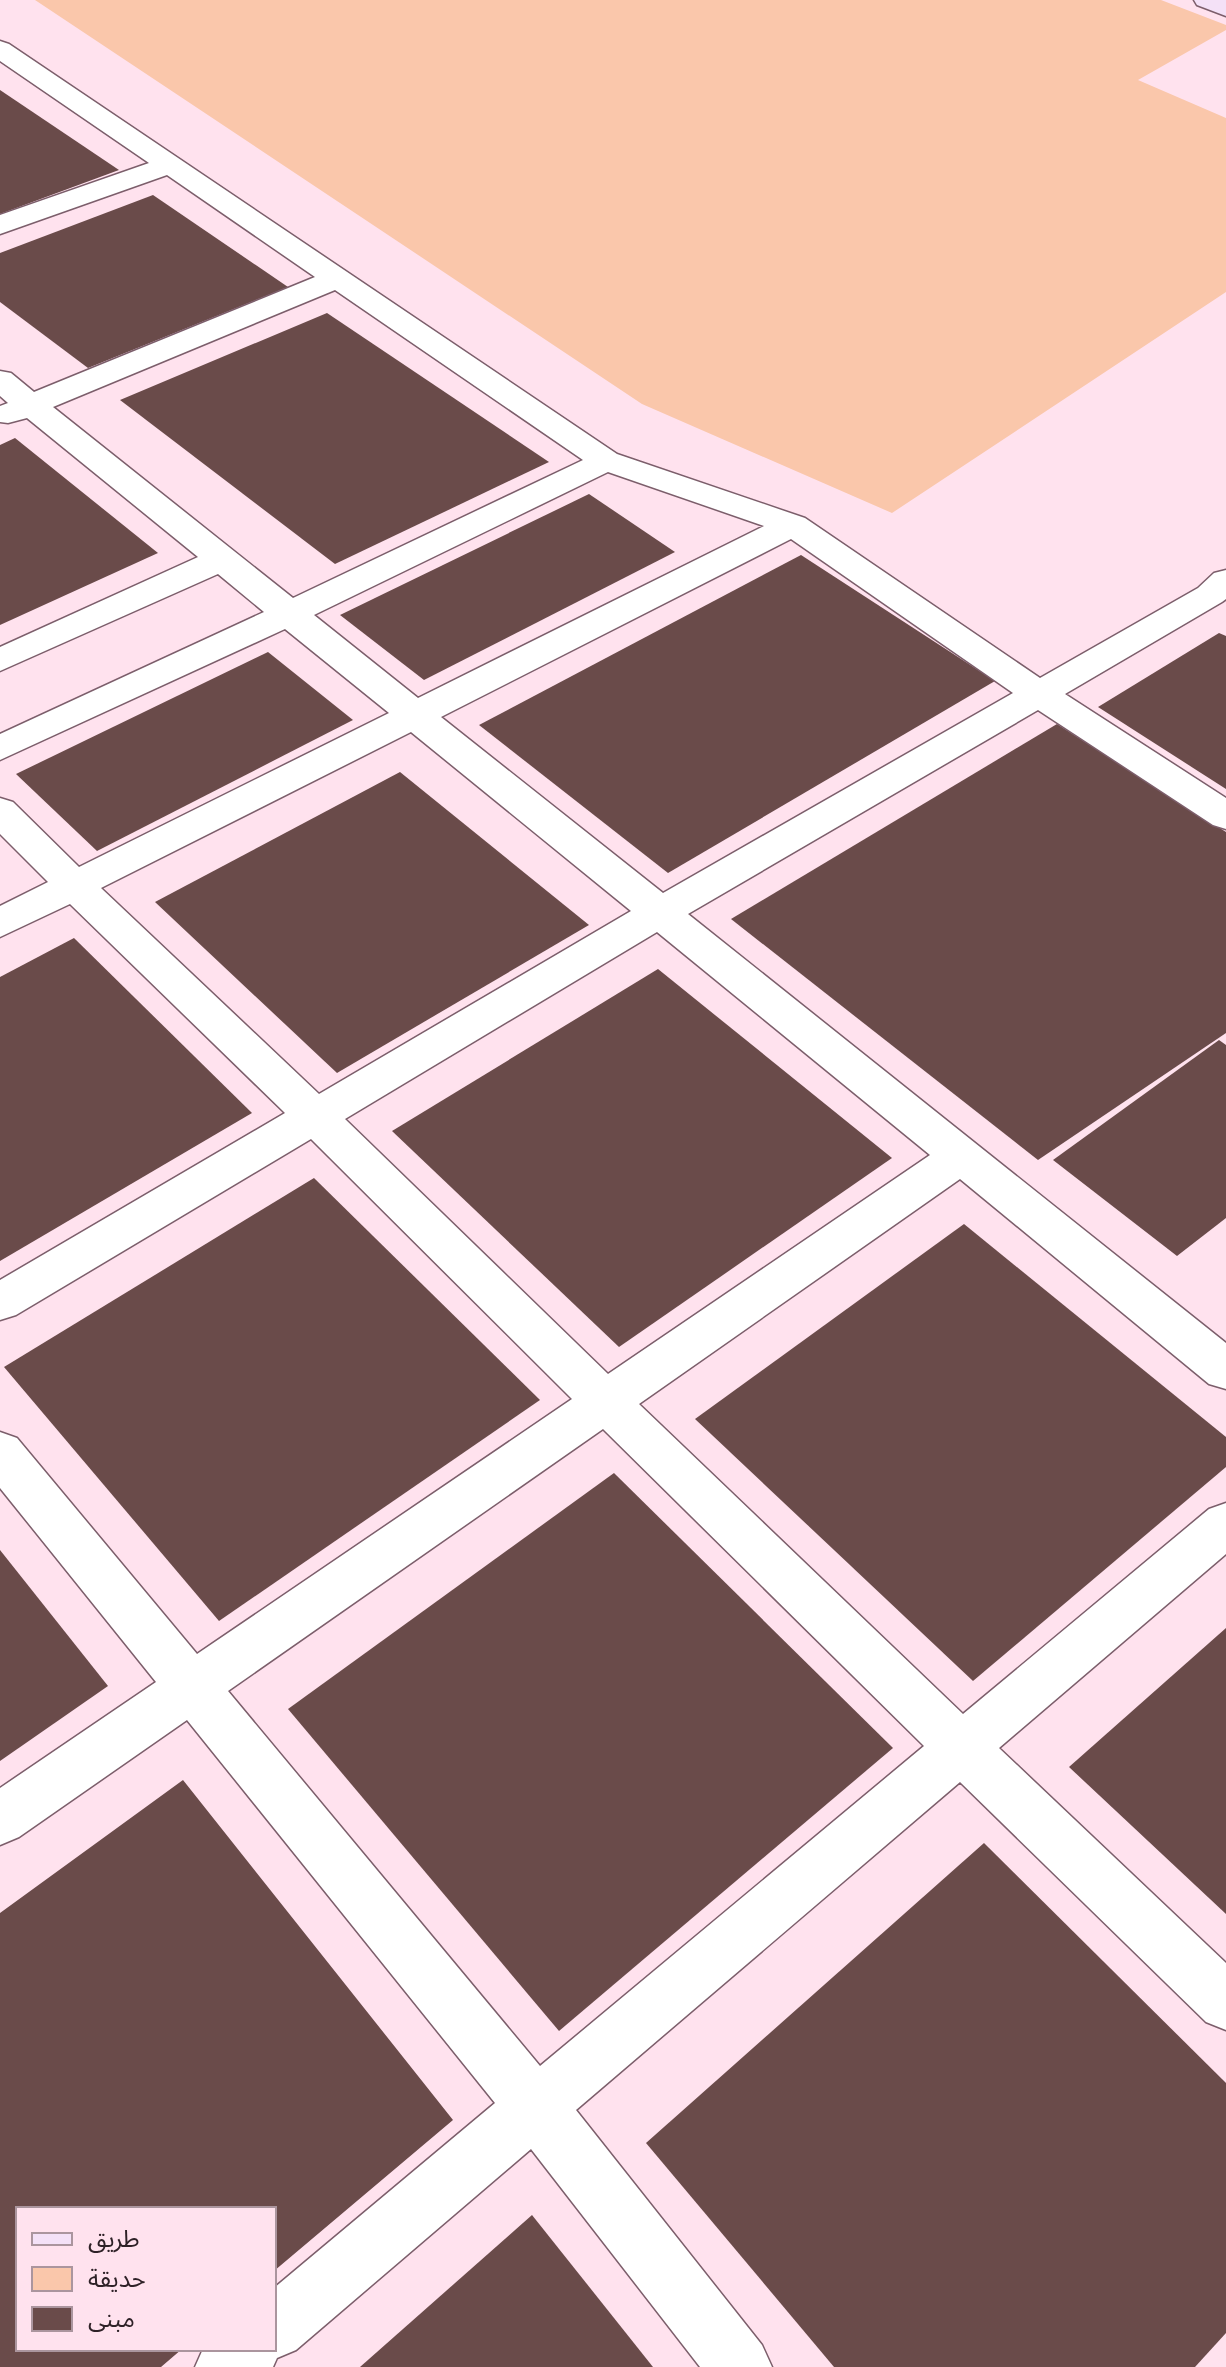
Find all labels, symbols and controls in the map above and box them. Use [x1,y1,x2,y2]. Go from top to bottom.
legend [16,2207,276,2351]
text: طريق [88,2222,140,2257]
text: حديقة [88,2262,146,2297]
text: مبنى [88,2302,135,2337]

